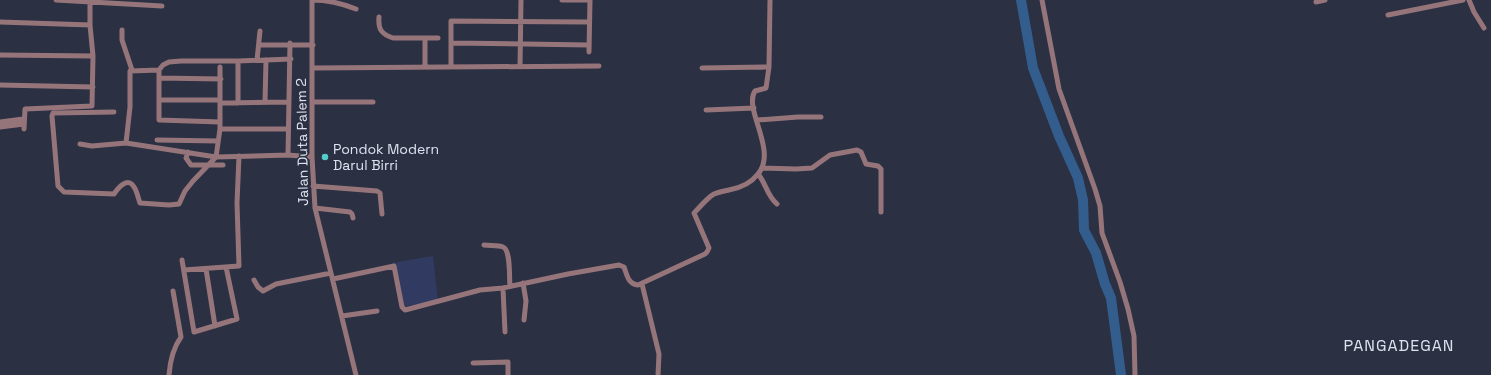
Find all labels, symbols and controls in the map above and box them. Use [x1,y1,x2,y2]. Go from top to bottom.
street label: Jalan Duta Palem 2 [292,78,312,206]
place label: Pondok Modern Darul Birri [333,140,439,174]
marker: Pondok Modern Darul Birri [320,152,330,162]
district label: PANGADEGAN [1344,335,1454,356]

